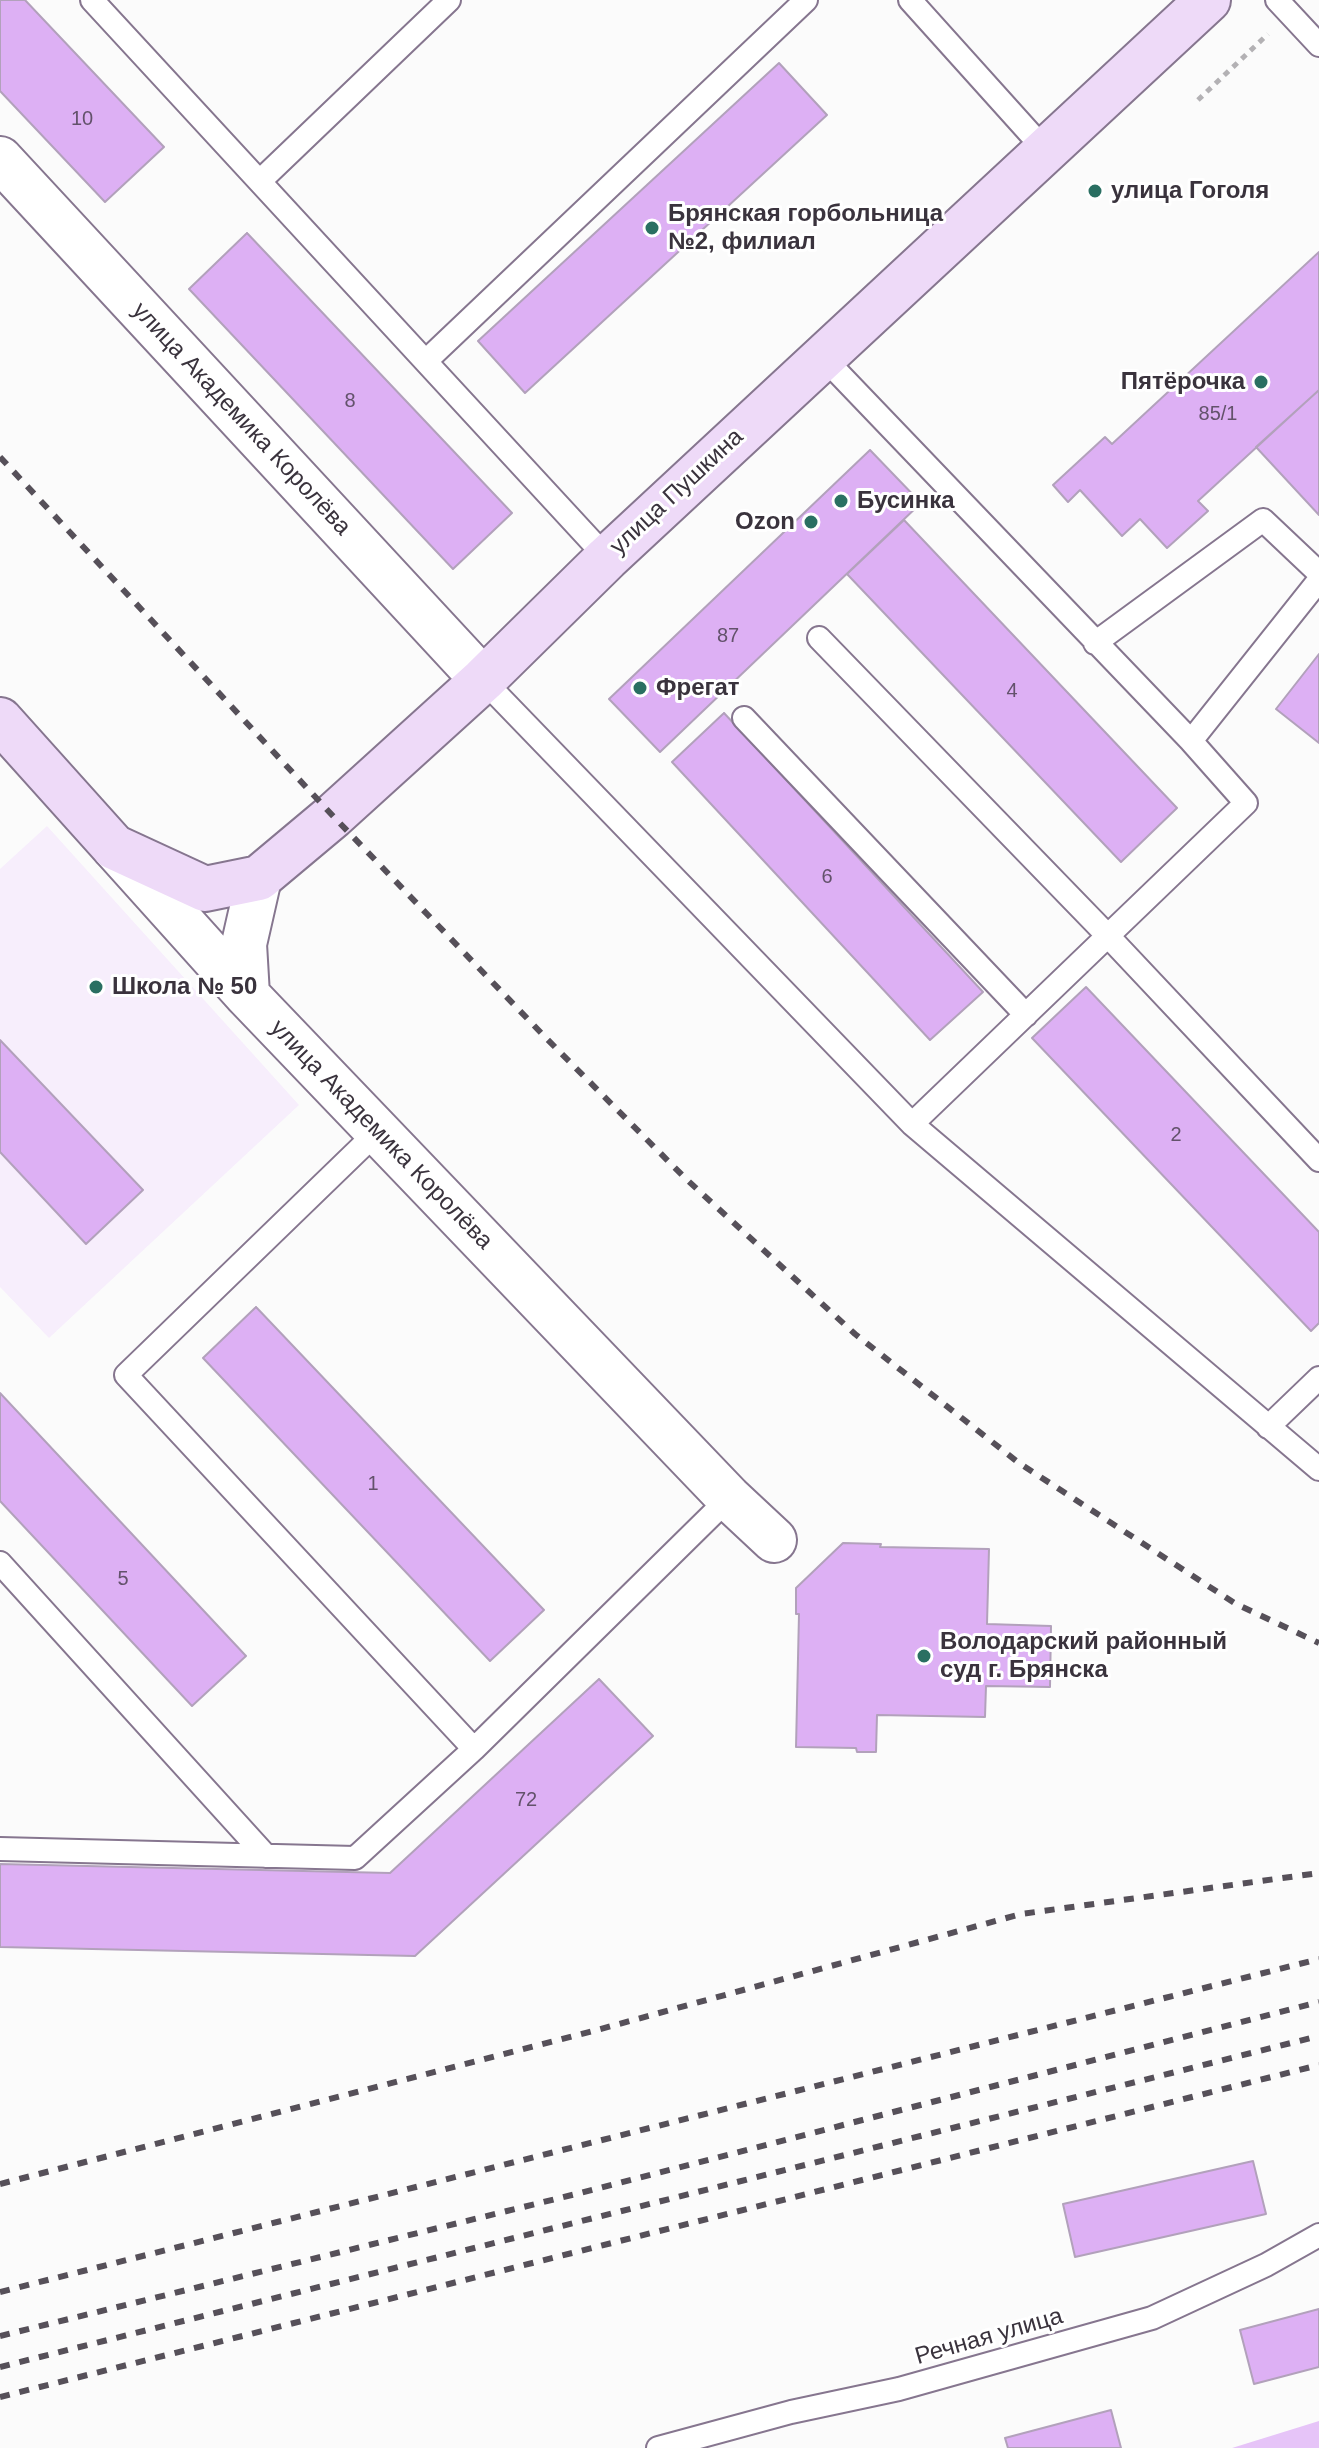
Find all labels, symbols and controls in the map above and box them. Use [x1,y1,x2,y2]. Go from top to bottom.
house number: 10 [71,107,93,131]
place label: улица Гоголя [1111,177,1269,205]
marker: улица Гоголя [1086,182,1104,200]
place label: Брянская горбольница №2, филиал [668,200,943,256]
marker: Брянская горбольница №2, филиал [643,219,661,237]
street label: улица Академика Королёва [125,297,357,541]
place label: Пятёрочка [1121,368,1245,396]
marker: Пятёрочка [1252,373,1270,391]
house number: 8 [344,389,356,413]
house number: 85/1 [1199,402,1237,426]
street label: улица Пушкина [604,423,750,561]
place label: Бусинка [857,487,955,515]
marker: Бусинка [832,492,850,510]
place label: Ozon [735,508,795,536]
marker: Ozon [802,513,820,531]
house number: 87 [717,624,739,648]
place label: Фрегат [656,674,740,702]
marker: Фрегат [631,679,649,697]
house number: 4 [1006,679,1018,703]
house number: 6 [821,865,833,889]
place label: Школа № 50 [112,973,257,1001]
marker: Школа № 50 [87,978,105,996]
street label: улица Академика Королёва [264,1014,498,1256]
house number: 2 [1170,1123,1182,1147]
house number: 1 [367,1472,379,1496]
house number: 5 [117,1567,129,1591]
place label: Володарский районный суд г. Брянска [940,1628,1227,1684]
marker: Володарский районный суд г. Брянска [915,1647,933,1665]
house number: 72 [515,1788,537,1812]
street label: Речная улица [912,2302,1066,2372]

